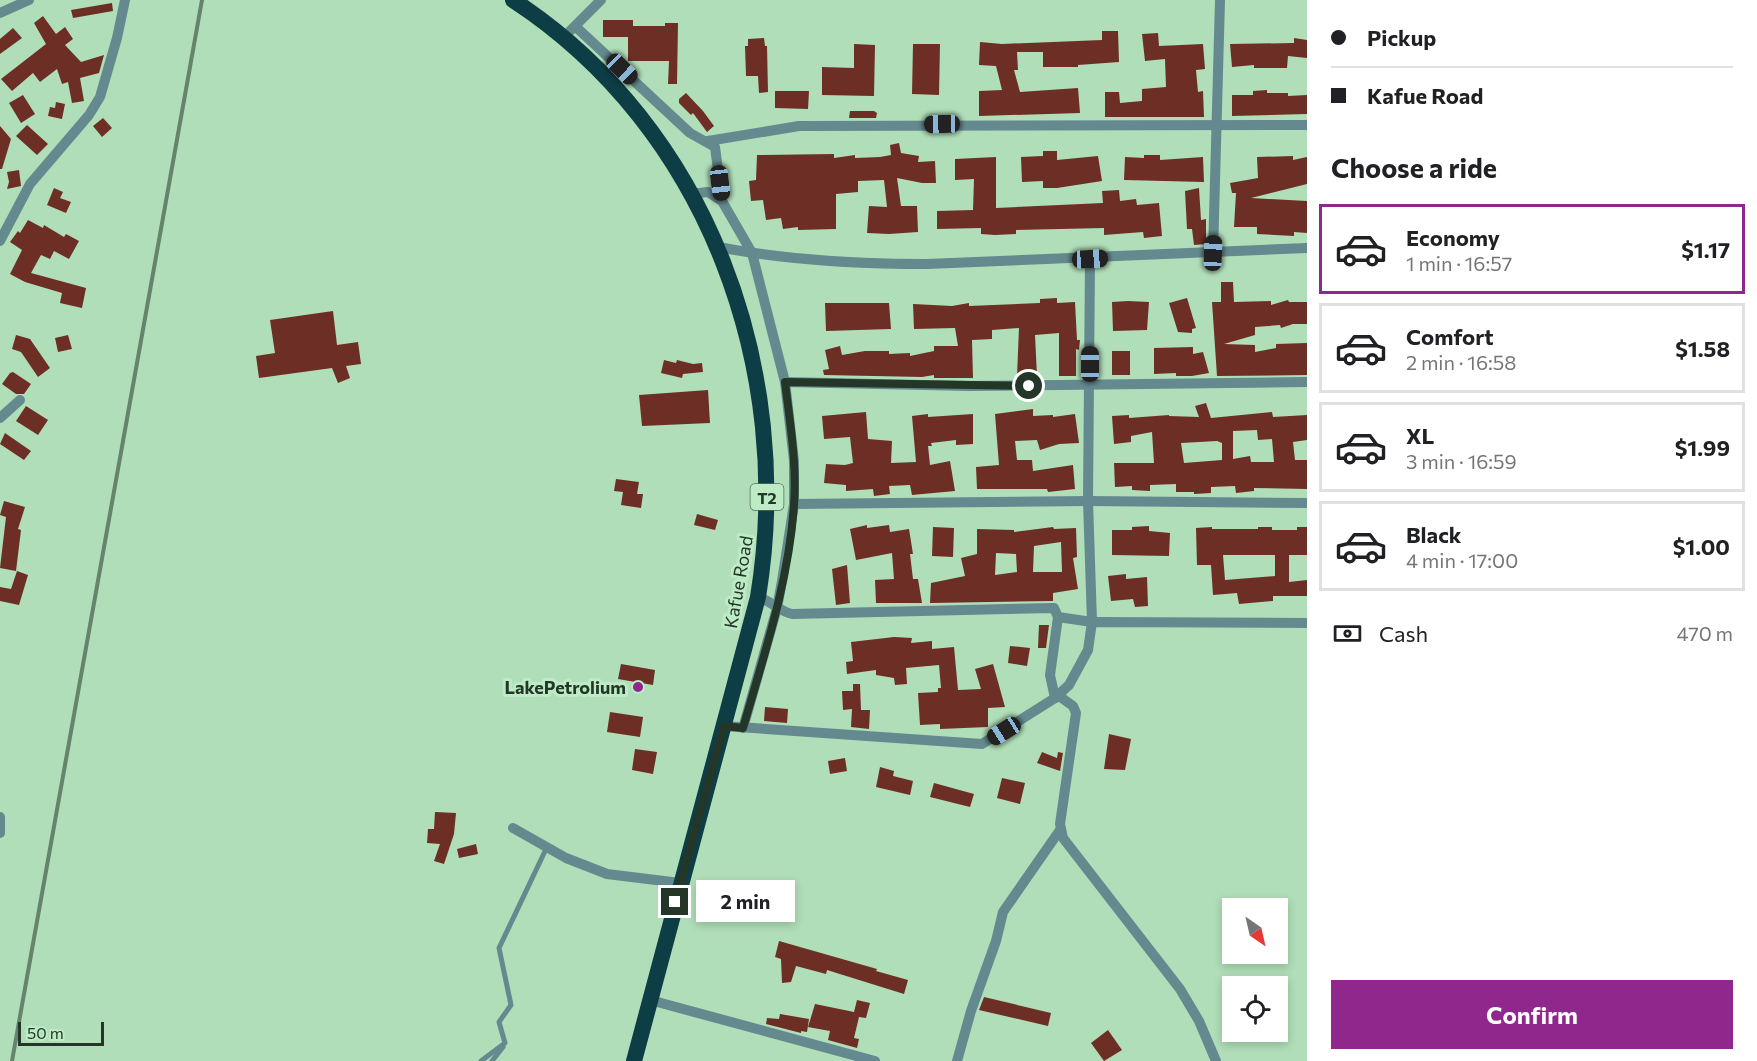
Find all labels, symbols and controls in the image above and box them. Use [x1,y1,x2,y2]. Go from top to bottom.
text: Pickup [1367,24,1436,51]
car [603,50,641,88]
text: Kafue Road [1367,82,1483,109]
car [924,115,960,133]
text: Choose a ride [1331,151,1497,184]
car [709,164,731,202]
icon: car [1334,222,1388,276]
text: Economy [1406,224,1500,251]
car [1203,235,1223,271]
text: $1.17 [1681,236,1730,263]
car [1072,249,1108,269]
text: 1 min · 16:57 [1406,251,1512,275]
icon: car [1334,321,1388,375]
text: Comfort [1406,323,1494,350]
text: $1.58 [1675,335,1730,362]
car [1081,346,1099,382]
text: 2 min · 16:58 [1406,350,1516,374]
route start [1015,372,1042,399]
icon: car [1334,420,1388,474]
text: XL [1406,422,1434,449]
text: $1.99 [1675,434,1730,461]
text: 3 min · 16:59 [1406,449,1517,473]
road number: T2 [750,484,783,510]
icon: car [1334,519,1388,573]
text: Black [1406,521,1461,548]
text: $1.00 [1673,533,1730,560]
street label: Kafue Road [719,534,757,630]
text: 4 min · 17:00 [1406,548,1518,572]
icon: cash [1331,617,1364,650]
text: Cash [1379,620,1428,647]
text: 470 m [1677,621,1733,645]
place label: LakePetrolium [504,676,626,698]
marker: LakePetrolium [631,680,645,694]
car [984,714,1024,748]
callout: 2 min [696,881,795,923]
route end [661,888,688,915]
text: 2 min [721,889,770,913]
north arrow [1222,898,1288,964]
map controls [1222,898,1288,1042]
button: locate [1222,976,1288,1042]
button: Confirm [1331,980,1733,1049]
scale bar [18,1019,104,1046]
text: 50 m [27,1023,64,1042]

